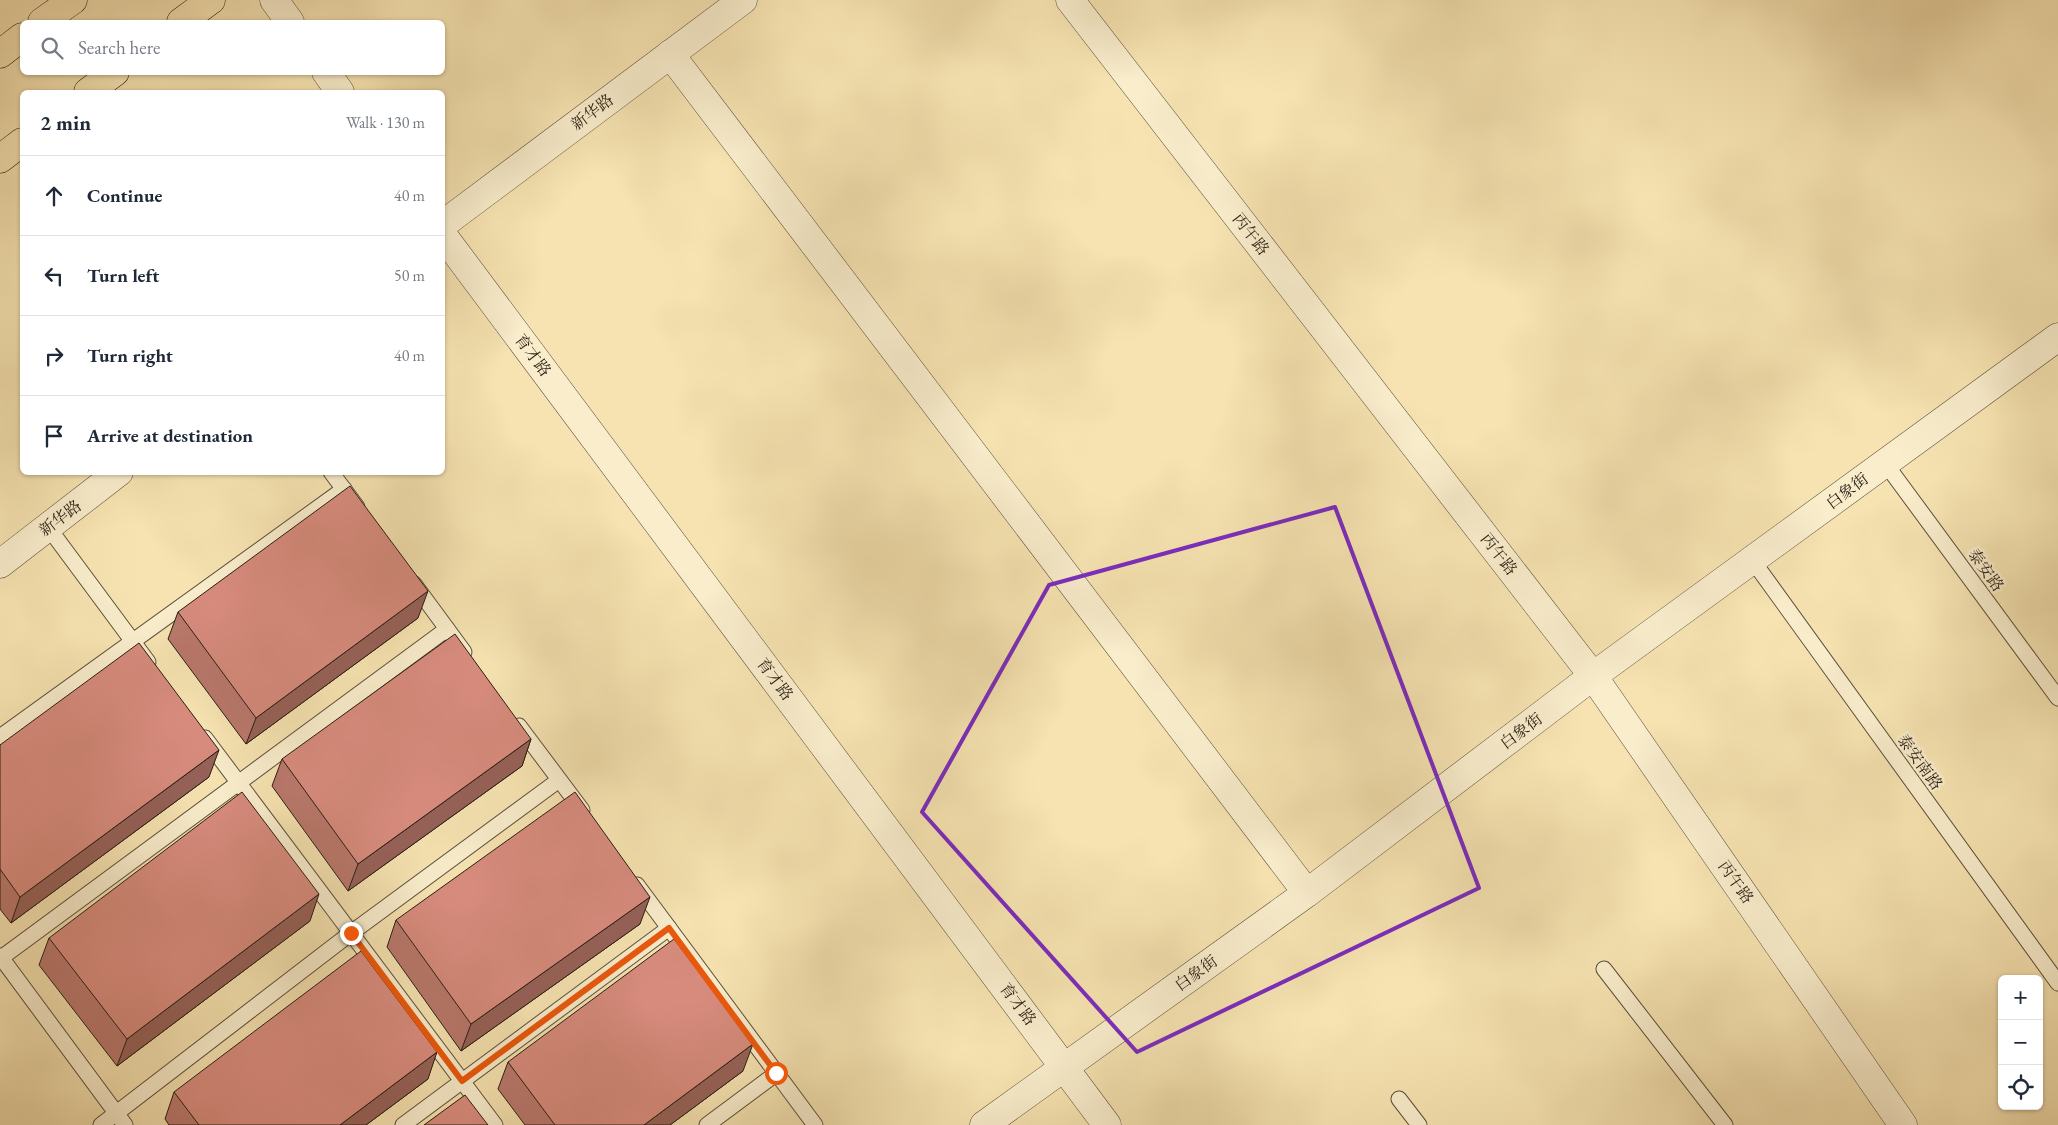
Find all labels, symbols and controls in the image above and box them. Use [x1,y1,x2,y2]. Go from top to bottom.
search box [20,20,445,75]
icon: search [38,34,66,62]
text: Search here [78,35,160,60]
street label: 新华路 [567,89,617,135]
text: 2 min [40,109,91,136]
text: Walk · 130 m [346,112,425,133]
icon: ahead [40,182,68,210]
text: Continue [87,183,162,208]
text: 40 m [394,185,425,206]
street label: 丙午路 [1228,209,1274,259]
icon: left [40,262,68,290]
text: Turn left [87,263,159,288]
text: 50 m [394,265,425,286]
street label: 育才路 [510,330,556,380]
icon: right [40,342,68,370]
text: Turn right [87,343,173,368]
text: 40 m [394,345,425,366]
icon: arrive [40,422,68,450]
text: Arrive at destination [87,423,253,448]
street label: 白象街 [1822,468,1872,514]
street label: 新华路 [35,495,85,541]
street label: 丙午路 [1476,529,1522,579]
street label: 泰安路 [1963,544,2009,596]
street label: 育才路 [752,654,798,704]
street label: 白象街 [1496,708,1546,754]
street label: 泰安南路 [1893,730,1947,794]
street label: 丙午路 [1714,856,1758,908]
route end [340,922,363,945]
street label: 白象街 [1170,950,1222,996]
map controls [1998,975,2043,1110]
button: + [1998,975,2043,1020]
street label: 育才路 [995,979,1041,1029]
button: − [1998,1020,2043,1065]
route start [765,1062,788,1085]
button: locate [1998,1065,2043,1110]

